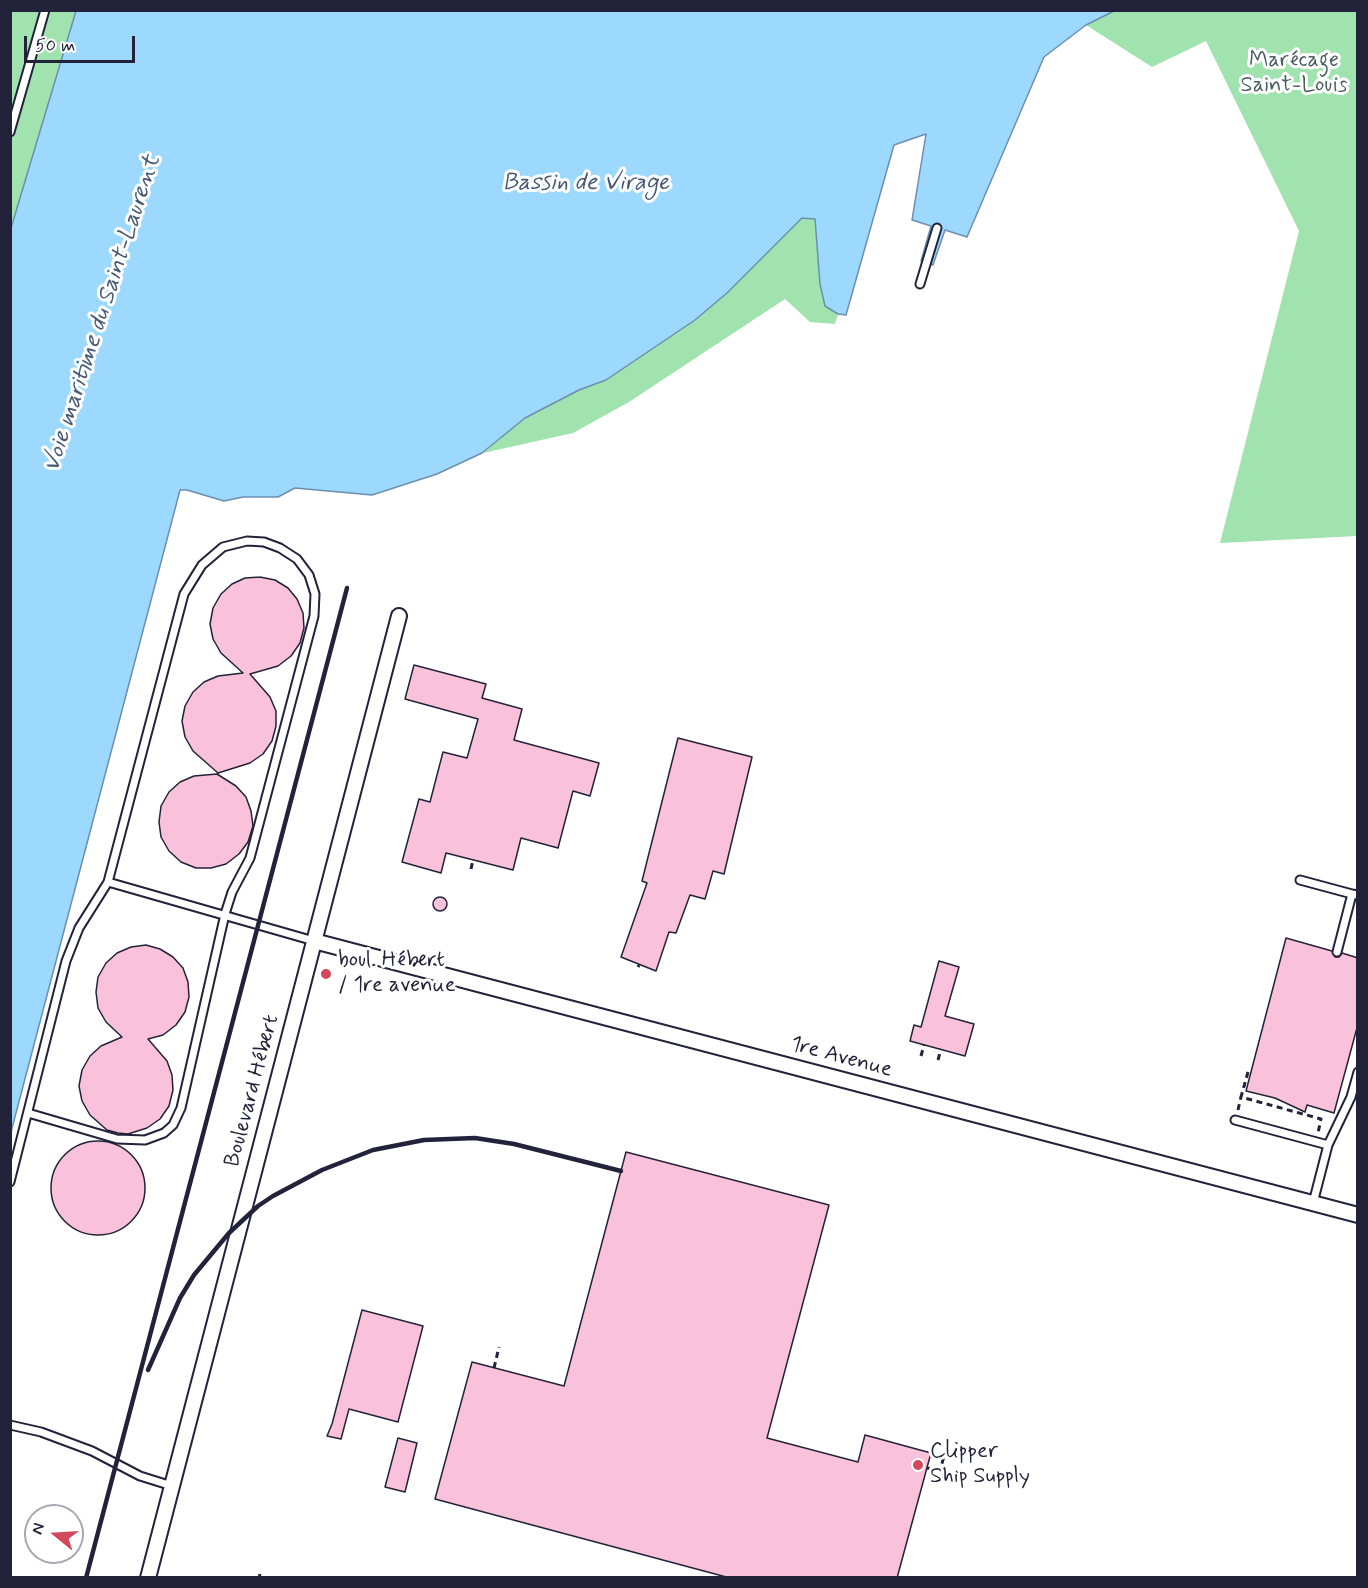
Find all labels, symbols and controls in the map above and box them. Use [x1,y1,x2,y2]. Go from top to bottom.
scale bar [27,24,138,62]
text: 50 m [35,34,75,58]
park label: Marécage Saint-Louis [1240,48,1348,100]
water label: Voie maritime du Saint-Laurent [38,152,168,476]
water label: Bassin de Virage [503,170,669,198]
place label: boul. Hébert / 1re avenue [338,948,455,999]
marker: boul. Hébert / 1re avenue [319,967,333,981]
street label: Boulevard Hébert [220,1012,286,1170]
street label: 1re Avenue [787,1032,895,1084]
place label: Clipper Ship Supply [930,1439,1030,1490]
marker: Clipper Ship Supply [911,1458,925,1472]
north arrow [24,1504,84,1564]
text: N [27,1521,50,1537]

